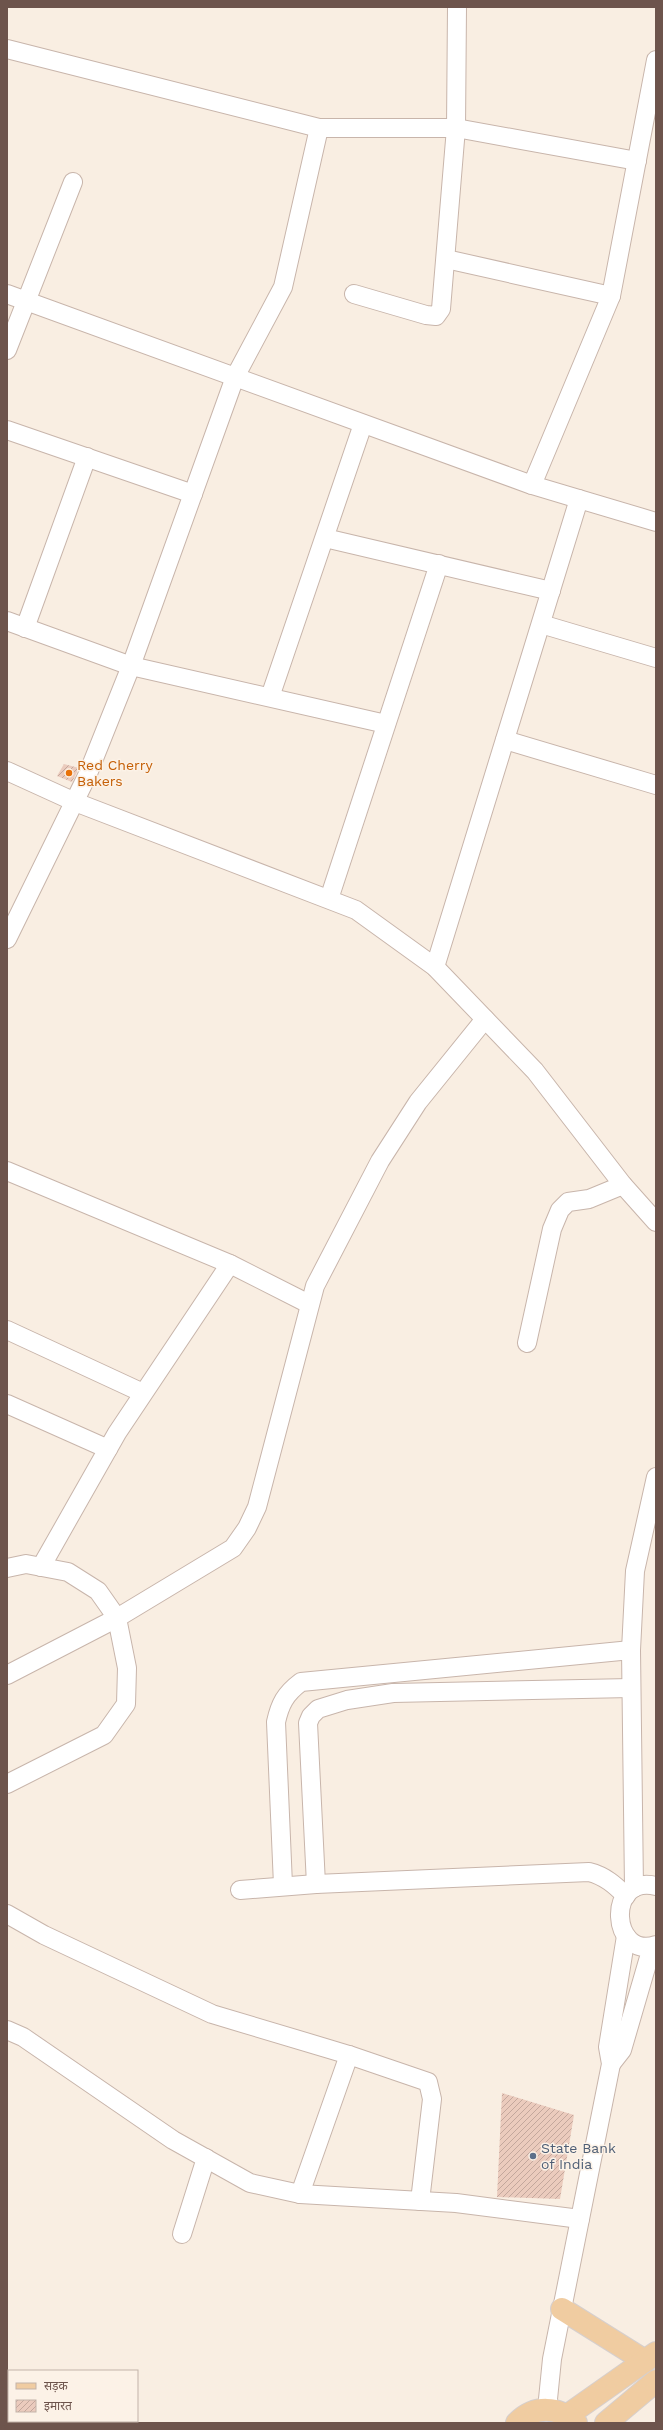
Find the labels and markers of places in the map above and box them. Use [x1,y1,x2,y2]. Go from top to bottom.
place label: Red Cherry Bakers [77,757,153,789]
marker: Red Cherry Bakers [64,768,74,778]
place label: State Bank of India [541,2140,616,2172]
marker: State Bank of India [528,2151,538,2161]

